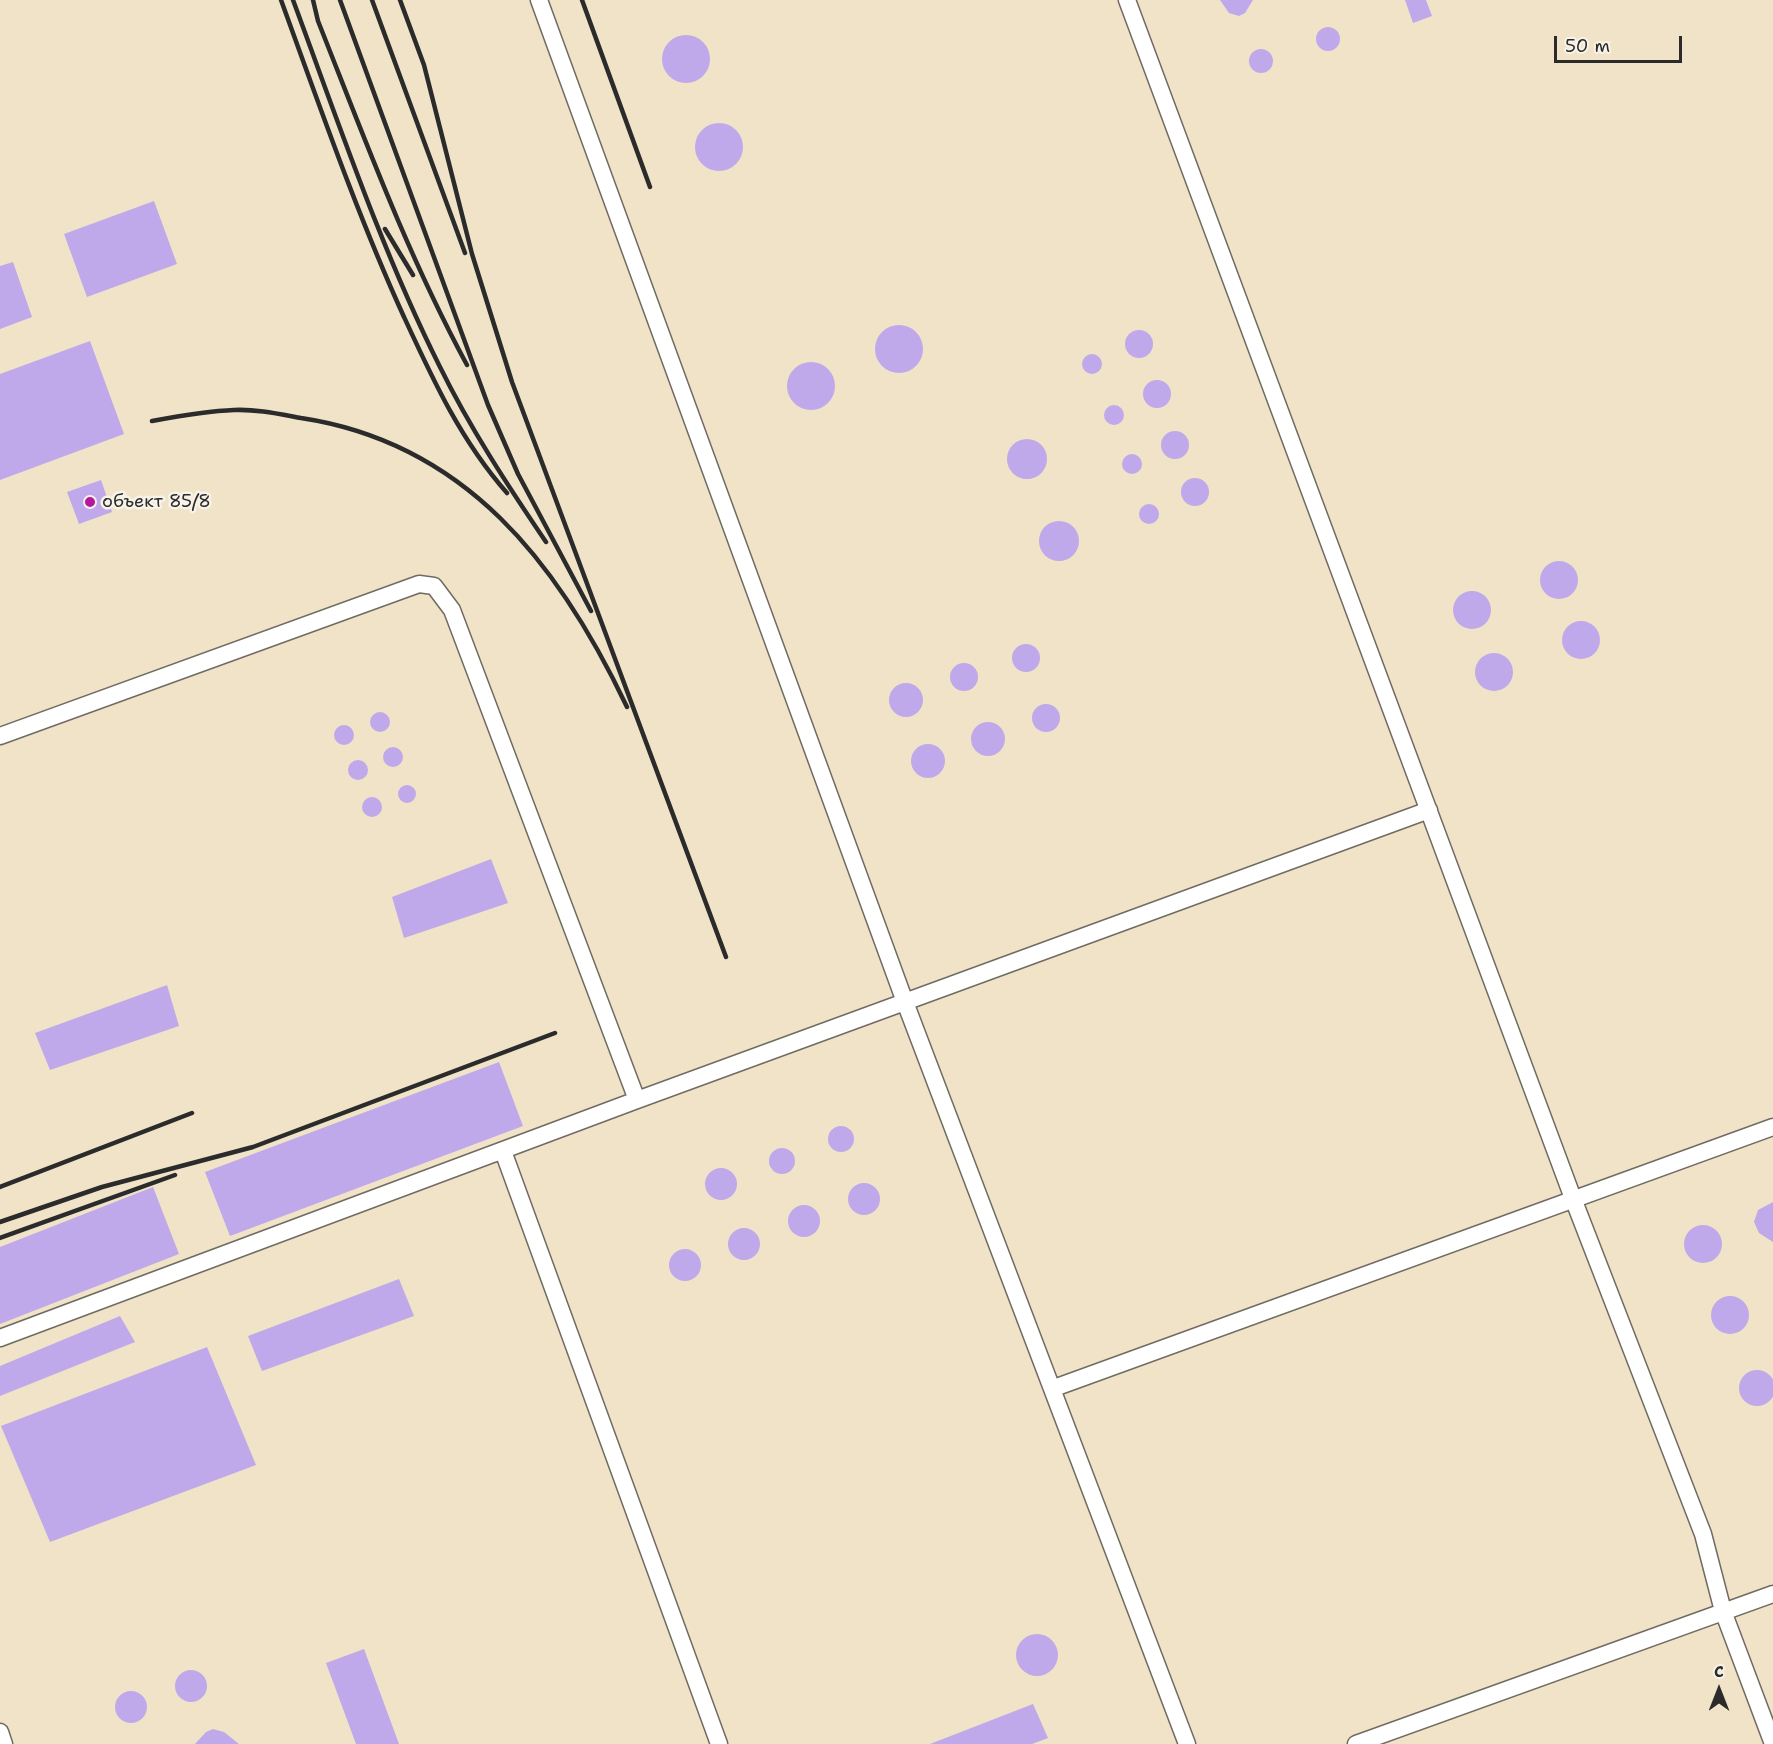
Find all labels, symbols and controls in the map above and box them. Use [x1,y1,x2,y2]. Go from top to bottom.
scale bar [1557,24,1684,62]
text: 50 m [1565,34,1610,58]
place label: объект 85/8 [102,491,211,513]
marker: объект 85/8 [83,495,97,509]
north arrow [1689,1660,1749,1720]
text: С [1714,1661,1724,1682]

